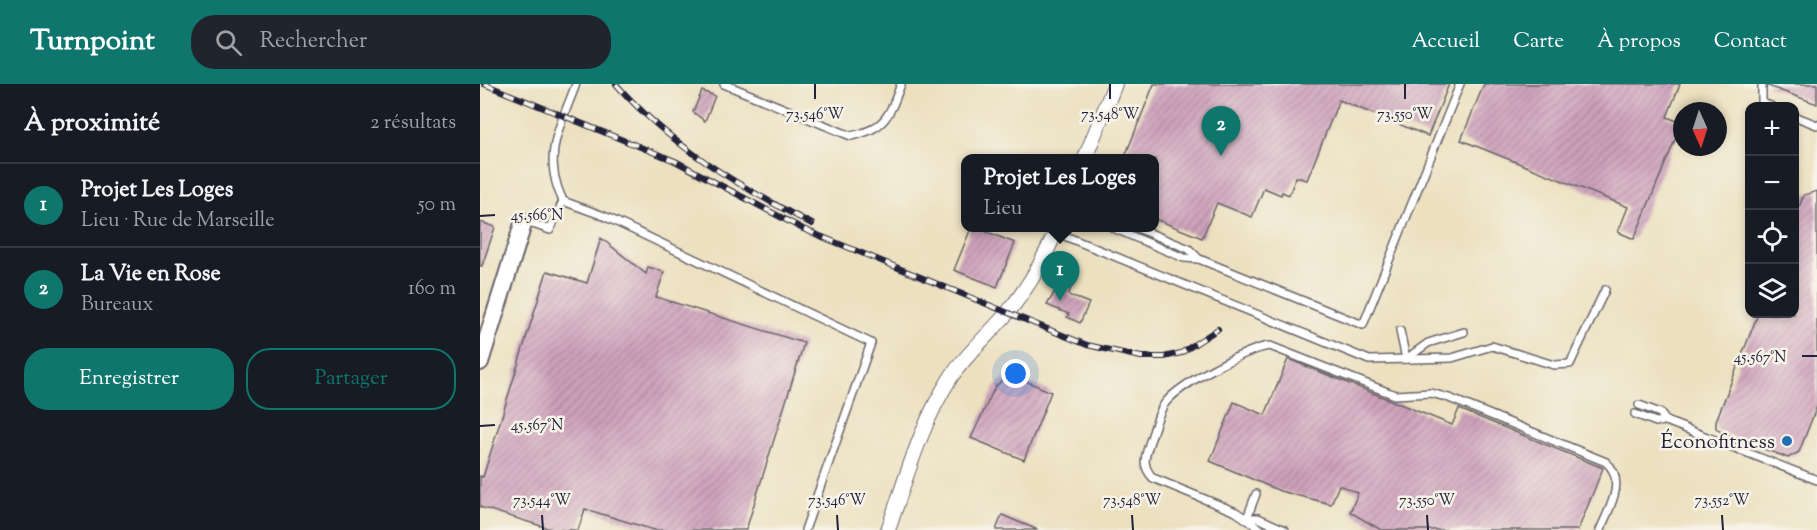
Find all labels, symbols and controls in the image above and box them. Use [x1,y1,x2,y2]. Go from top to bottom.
search box [191,15,611,69]
text: Turnpoint [30,22,155,62]
icon: search [212,26,245,59]
text: Rechercher [260,26,367,58]
text: Accueil [1412,27,1480,57]
text: Carte [1513,27,1564,57]
text: À propos [1597,27,1681,57]
text: Contact [1714,27,1787,57]
north arrow [1673,102,1727,156]
map controls [1745,102,1799,318]
button: + [1745,102,1799,156]
text: À proximité [24,105,160,142]
text: 73.546°W [786,105,844,126]
text: 73.548°W [1081,105,1139,126]
text: 73.550°W [1377,105,1433,126]
pin: 2 [1202,106,1240,156]
text: 2 résultats [370,109,456,138]
popup [961,154,1159,232]
button: − [1745,156,1799,210]
text: Projet Les Loges [984,163,1136,195]
text: Projet Les Loges [81,175,233,207]
text: 1 [40,191,47,220]
text: 50 m [418,191,456,220]
text: Lieu [984,195,1022,224]
text: 45.566°N [511,206,563,227]
text: Lieu · Rue de Marseille [81,207,275,236]
button: locate [1745,210,1799,264]
pin: 1 [1040,252,1080,301]
text: La Vie en Rose [81,259,221,291]
button: layers [1745,264,1799,318]
text: 2 [39,275,48,304]
text: 160 m [408,275,456,304]
text: Bureaux [81,291,153,320]
button: Enregistrer [24,348,234,410]
button: Partager [246,348,456,410]
text: 45.567°N [1734,348,1786,369]
your location [1001,359,1030,388]
text: 45.567°N [511,416,563,437]
place label: Éconofitness [1661,428,1775,458]
marker: Éconofitness [1780,434,1794,448]
text: 73.544°W [513,491,571,512]
text: 73.546°W [808,491,866,512]
text: 73.548°W [1103,491,1161,512]
text: 73.550°W [1399,491,1455,512]
text: 73.552°W [1694,491,1750,512]

